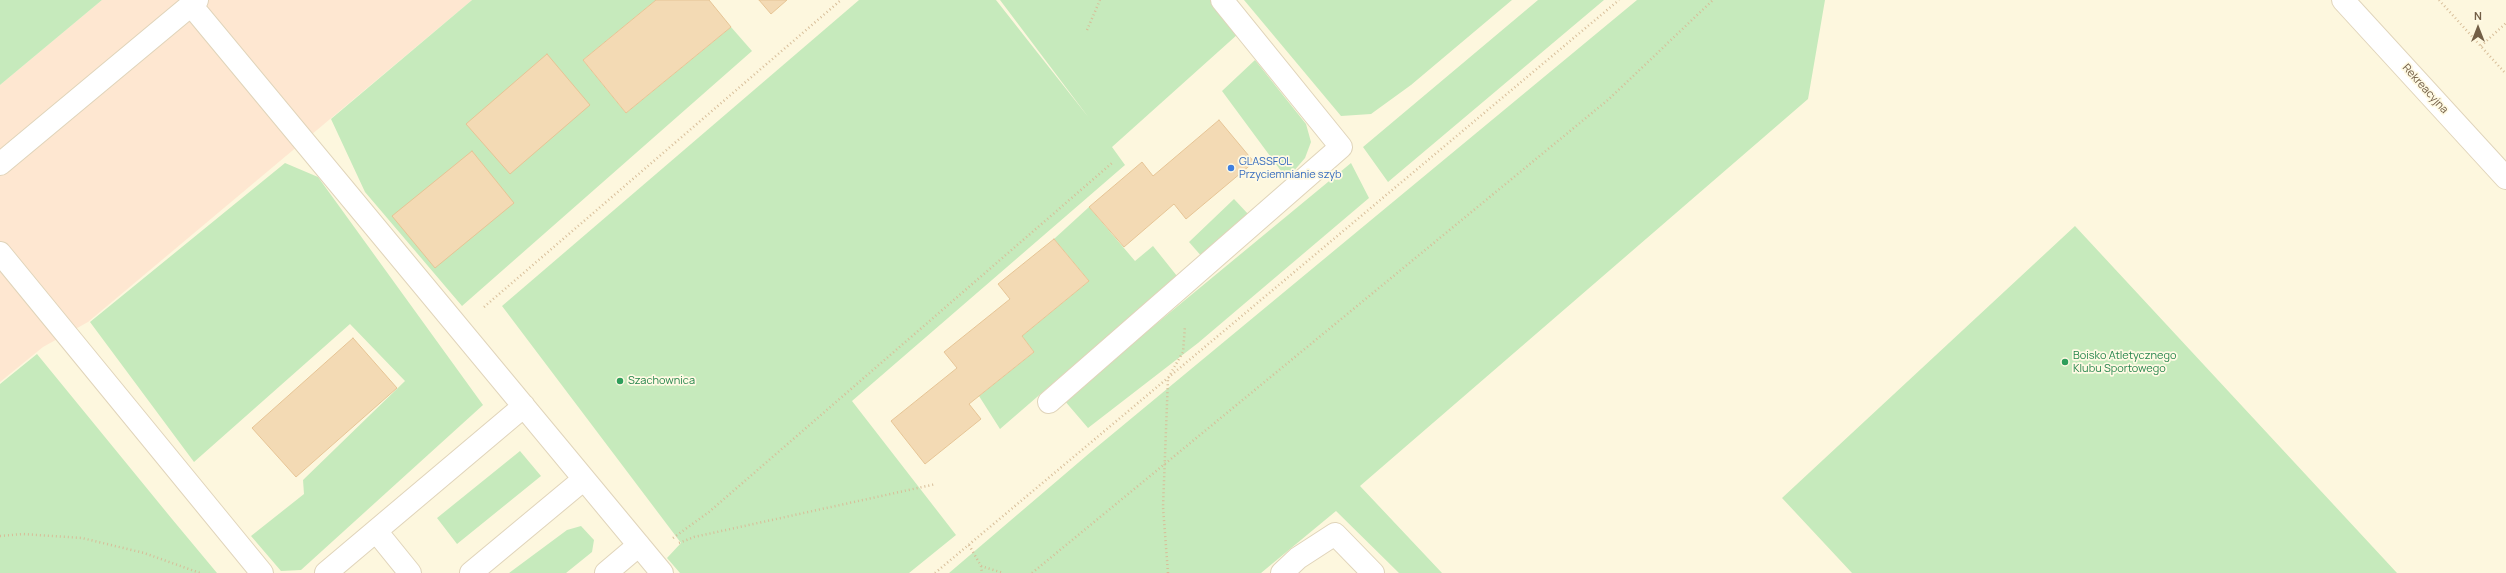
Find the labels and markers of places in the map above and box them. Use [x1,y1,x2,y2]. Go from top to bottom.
place label: GLASSFOL Przyciemnianie szyb [1239,155,1342,181]
marker: GLASSFOL Przyciemnianie szyb [1226,163,1236,173]
place label: Boisko Atletycznego Klubu Sportowego [2073,349,2176,375]
marker: Boisko Atletycznego Klubu Sportowego [2060,357,2070,367]
place label: Szachownica [628,374,695,388]
marker: Szachownica [615,376,625,386]

